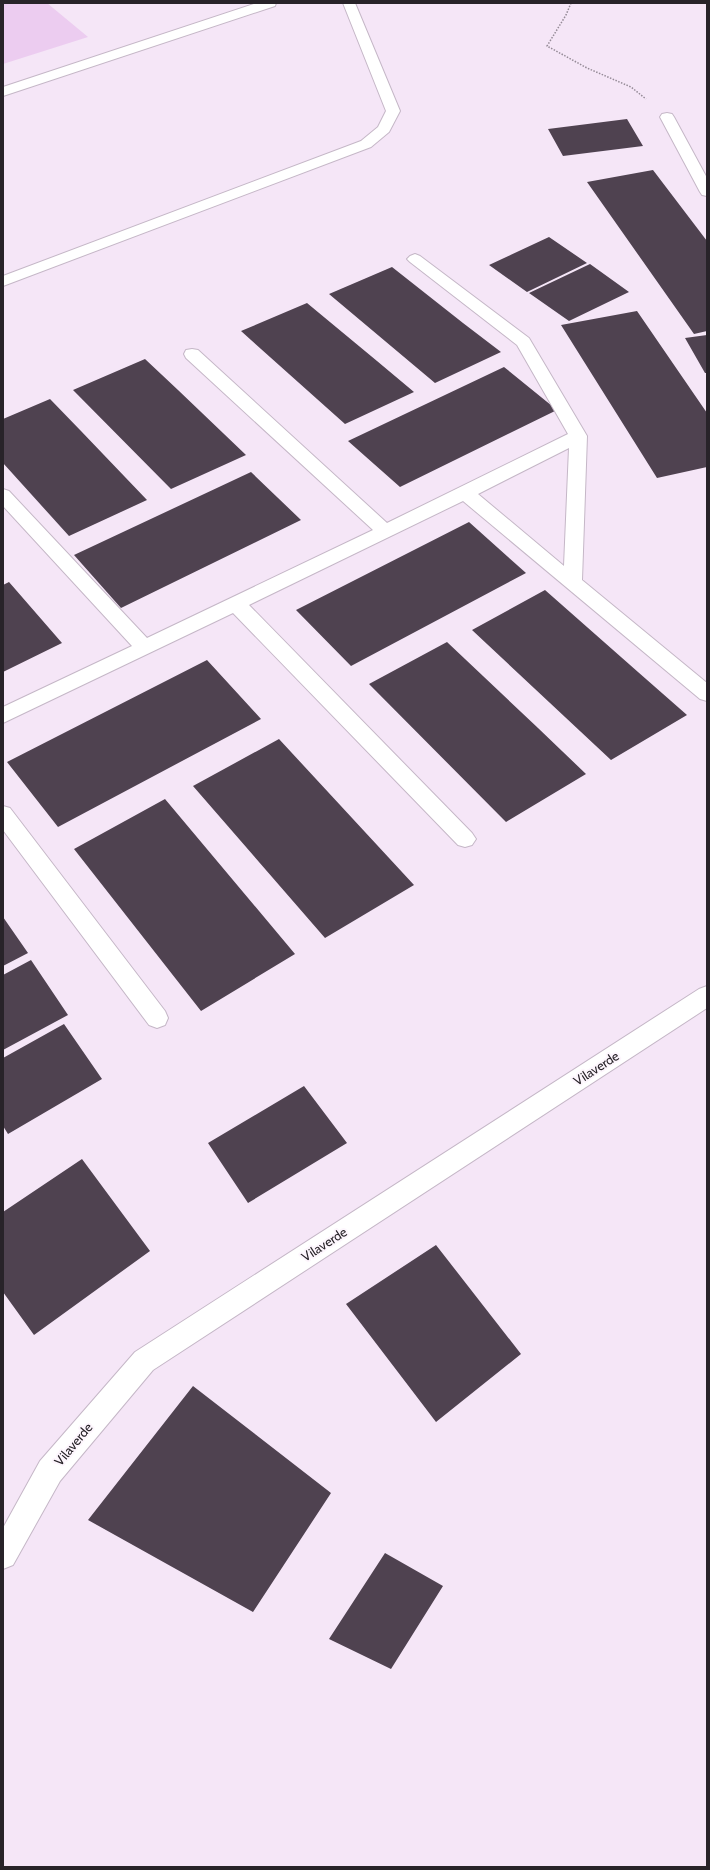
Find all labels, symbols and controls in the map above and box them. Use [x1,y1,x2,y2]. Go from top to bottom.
street label: Vilaverde [570,1047,622,1089]
street label: Vilaverde [298,1223,350,1265]
street label: Vilaverde [50,1419,96,1469]

